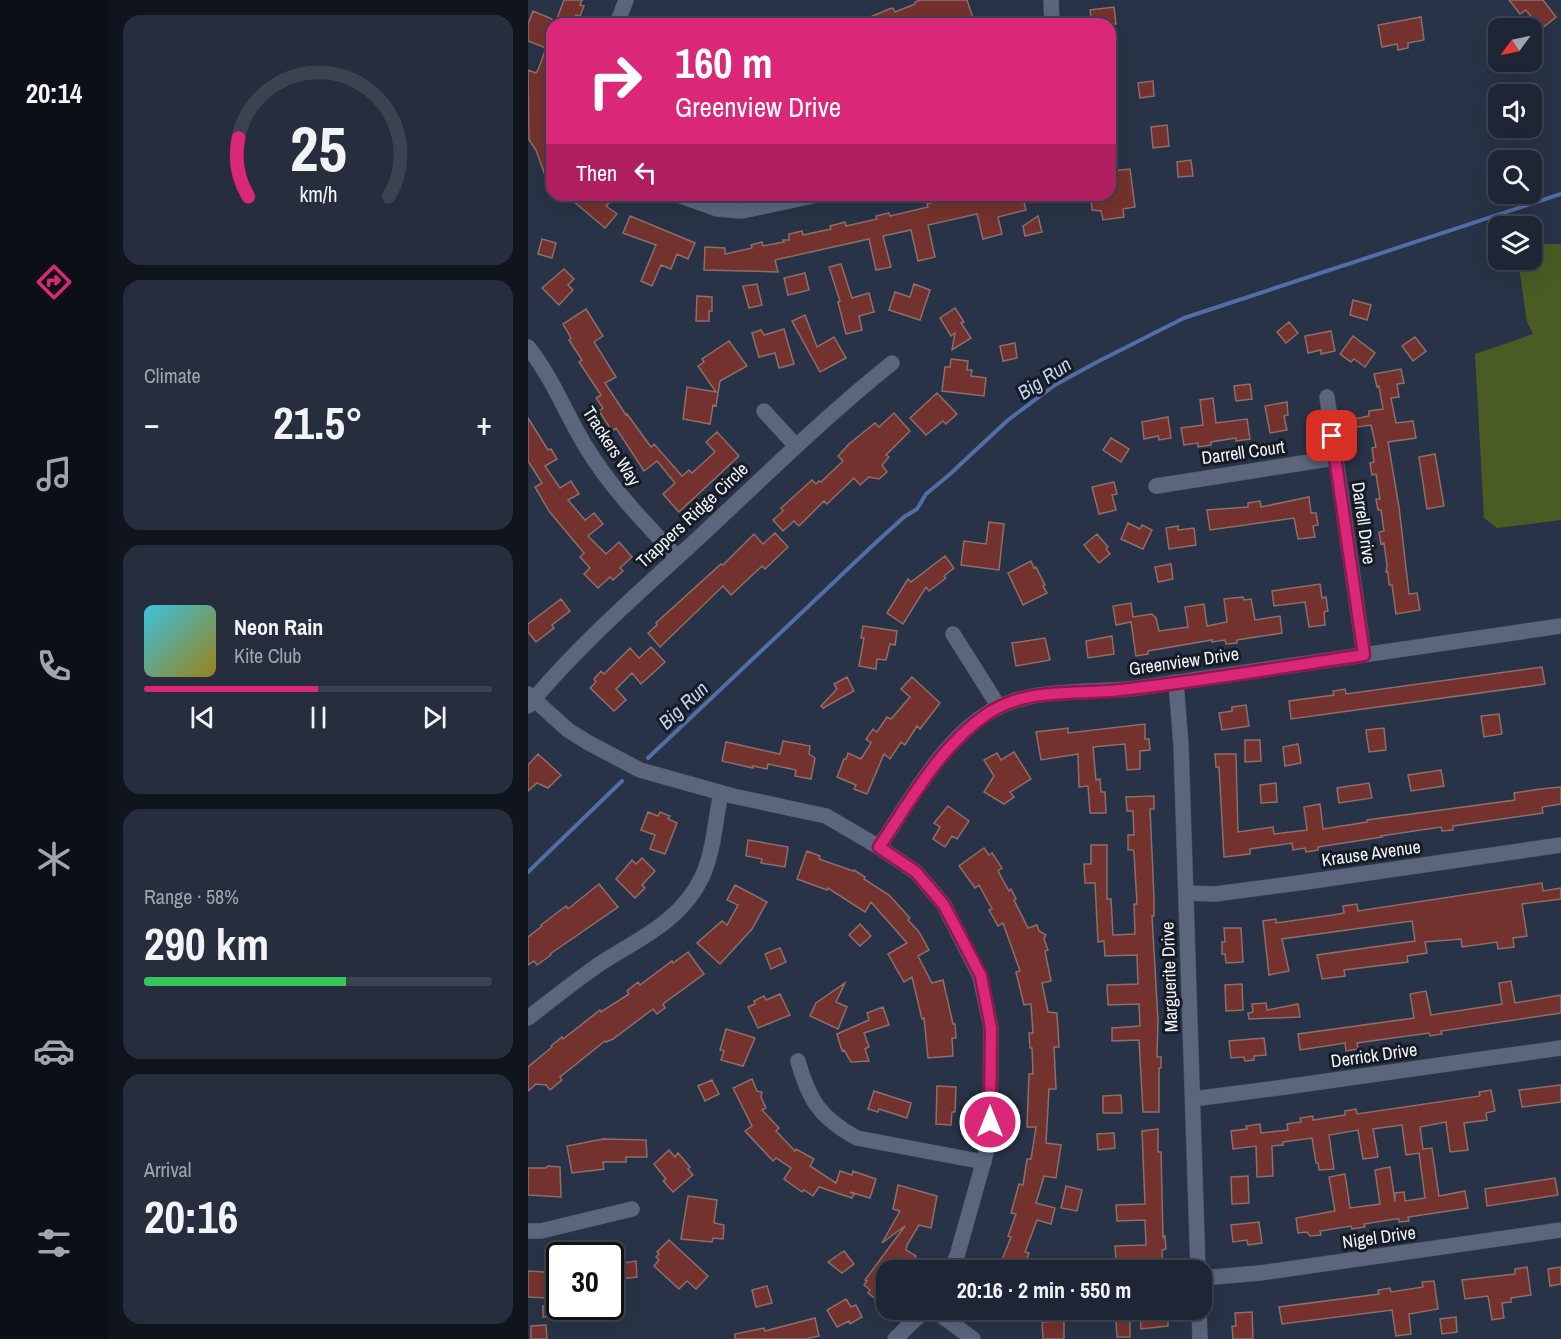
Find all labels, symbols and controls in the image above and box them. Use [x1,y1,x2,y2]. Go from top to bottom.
north arrow [1488,18,1542,72]
map controls [1488,18,1542,270]
text: 160 m [675,35,773,91]
icon: right [576,42,654,120]
text: 20:14 [26,75,82,111]
button: sound [1488,84,1542,138]
text: Greenview Drive [675,89,841,125]
text: 25 [290,106,346,190]
button: search [1488,150,1542,204]
icon: left [629,156,662,189]
text: Then [576,158,617,188]
text: km/h [299,180,337,209]
button: layers [1488,216,1542,270]
icon: directions [33,261,75,303]
water label: Big Run [1012,351,1076,405]
text: Climate [144,362,201,389]
text: 21.5° [273,392,363,453]
text: − [144,401,160,445]
text: + [476,401,492,445]
street label: Trackers Way [577,401,647,491]
pin [1306,410,1357,461]
icon: arrive [1315,419,1348,452]
street label: Darrell Court [1200,434,1286,470]
icon: music [33,453,75,495]
street label: Trappers Ridge Circle [631,457,753,573]
street label: Darrell Drive [1346,480,1382,566]
text: Neon Rain [234,612,323,642]
street label: Greenview Drive [1127,641,1241,681]
text: Kite Club [234,642,301,669]
icon: phone [33,645,75,687]
water label: Big Run [652,675,714,735]
icon: previous [186,701,219,734]
icon: pause [302,701,335,734]
icon: next [418,701,451,734]
street label: Krause Avenue [1320,834,1422,872]
icon: climate [33,838,75,880]
text: Range · 58% [144,883,239,910]
text: 290 km [144,913,269,974]
street label: Marguerite Drive [1155,921,1183,1033]
icon: car [33,1030,75,1072]
street label: Derrick Drive [1329,1037,1419,1073]
position arrow [958,1090,1022,1154]
text: Arrival [144,1156,191,1183]
text: 20:16 [144,1186,238,1247]
street label: Nigel Drive [1341,1219,1417,1255]
icon: filters [33,1222,75,1264]
speed limit sign: 30 [546,1242,624,1320]
text: 20:16 · 2 min · 550 m [957,1275,1131,1305]

